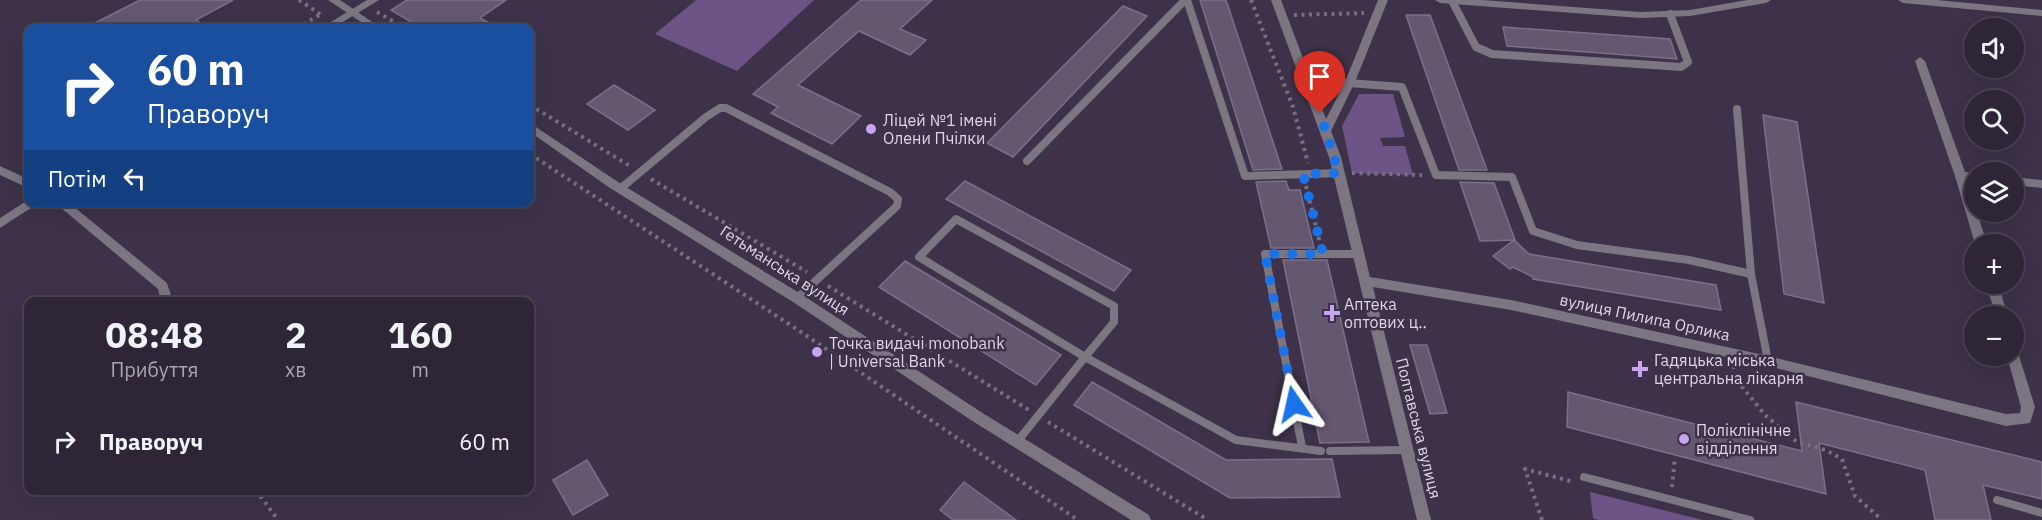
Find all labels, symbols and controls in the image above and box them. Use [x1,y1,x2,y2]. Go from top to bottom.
map controls [1964,18,2024,366]
button: sound [1964,18,2024,78]
text: 60 m [147,42,245,97]
icon: right [48,48,126,126]
pin [1294,51,1345,113]
icon: arrive [1303,60,1336,93]
button: search [1964,90,2024,150]
text: Праворуч [147,95,270,130]
place label: Ліцей №1 імені Олени Пчілки [883,110,997,148]
marker: Ліцей №1 імені Олени Пчілки [864,122,878,136]
icon: left [118,162,151,195]
button: layers [1964,162,2024,222]
text: Потім [48,164,106,193]
street label: Гетьманська вулиця [716,221,854,319]
button: + [1964,234,2024,294]
street label: вулиця Пилипа Орлика [1558,289,1732,345]
place label: Аптека оптових ц‥ [1344,294,1427,332]
marker: Аптека оптових ц‥ [1325,306,1339,320]
button: − [1964,306,2024,366]
text: 08:48 [105,311,204,358]
text: 2 [285,311,307,358]
text: 160 [388,311,453,358]
place label: Точка видачі monobank | Universal Bank [829,333,1005,371]
marker: Точка видачі monobank | Universal Bank [810,345,824,359]
place label: Гадяцька міська центральна лікарня [1654,350,1804,388]
text: Прибуття [110,356,199,383]
text: хв [285,356,306,383]
text: m [412,356,429,383]
street label: Полтавська вулиця [1392,356,1446,500]
marker: Гадяцька міська центральна лікарня [1631,360,1649,378]
position arrow [1262,372,1326,436]
place label: Поліклінічне відділення [1696,420,1791,458]
icon: right [48,425,81,458]
text: Праворуч [99,427,203,456]
text: 60 m [459,427,510,456]
marker: Поліклінічне відділення [1677,432,1691,446]

